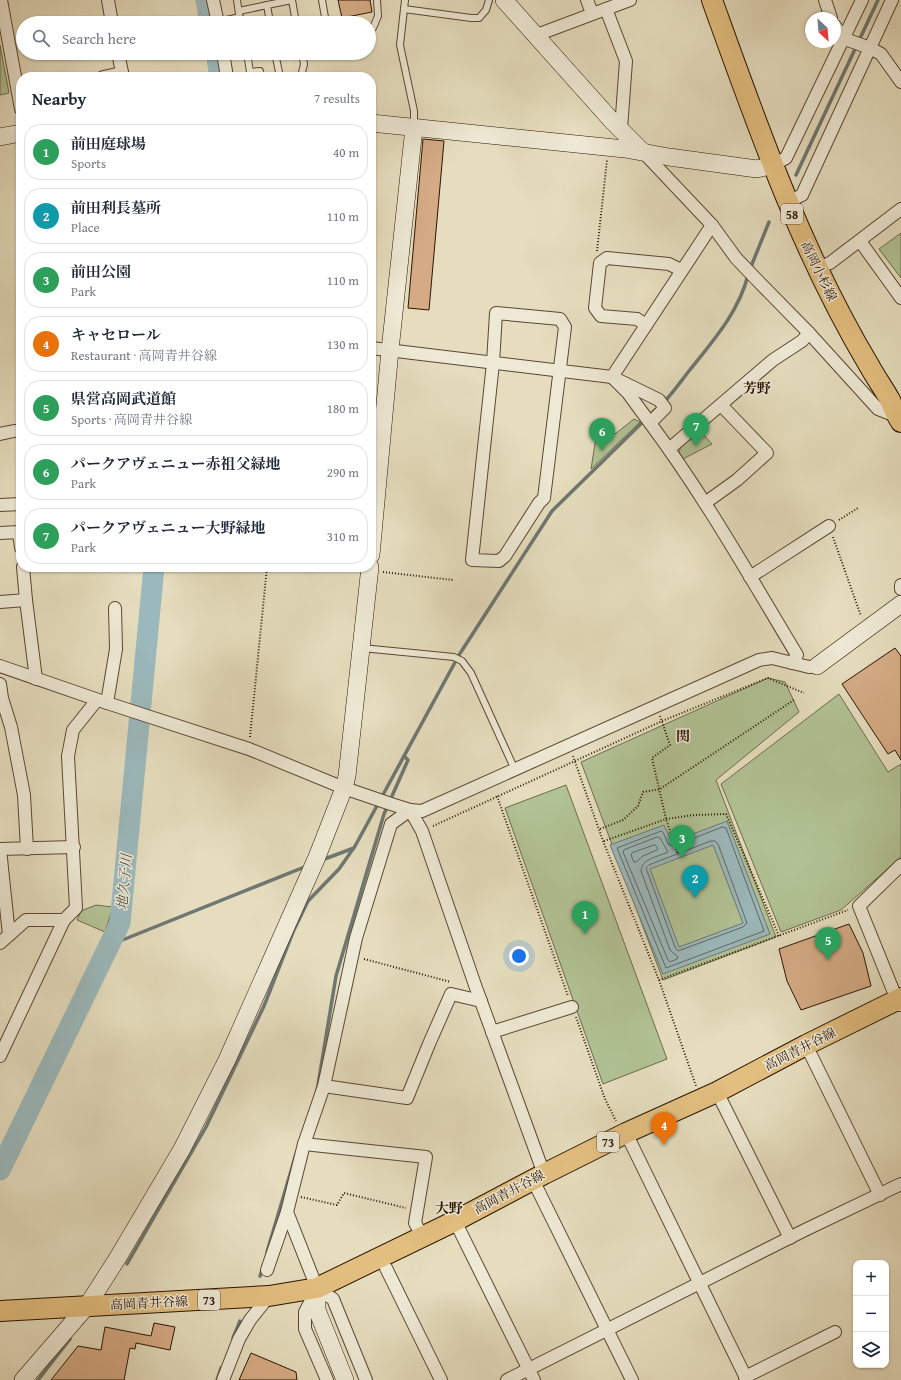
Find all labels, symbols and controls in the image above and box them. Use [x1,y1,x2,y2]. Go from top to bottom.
north arrow [805,12,841,48]
search box [16,16,376,60]
icon: search [30,27,52,49]
text: Search here [62,28,136,49]
text: Nearby [32,86,86,111]
text: 7 results [314,89,360,108]
text: 前田庭球場 [71,133,146,154]
text: 1 [43,143,49,162]
text: 40 m [333,143,359,162]
text: Sports [71,154,106,173]
text: 前田利長墓所 [71,197,161,218]
road number: 58 [781,204,803,224]
text: 2 [43,207,49,226]
text: 110 m [327,207,359,226]
text: Place [71,218,100,237]
street label: 高岡小杉線 [796,238,842,304]
text: 前田公園 [71,261,131,282]
text: 3 [43,271,49,290]
text: 110 m [327,271,359,290]
text: Park [71,282,96,301]
text: キャセロール [71,324,161,345]
text: 4 [43,335,49,354]
text: 130 m [327,335,359,354]
text: Restaurant · 高岡青井谷線 [71,346,217,365]
district label: 芳野 [743,378,771,398]
text: 県営高岡武道館 [71,388,176,409]
text: 5 [43,399,49,418]
text: 180 m [327,399,359,418]
text: Sports · 高岡青井谷線 [71,410,192,429]
pin: 7 [683,413,709,446]
pin: 6 [589,418,615,451]
text: パークアヴェニュー赤祖父緑地 [71,453,280,474]
text: 6 [43,463,49,482]
text: 290 m [327,463,359,482]
text: Park [71,474,96,493]
text: パークアヴェニュー大野緑地 [71,517,265,538]
text: 7 [43,527,49,546]
text: 310 m [327,527,359,546]
text: Park [71,538,96,557]
district label: 関 [676,726,690,746]
pin: 3 [669,825,695,858]
water label: 地久子川 [112,851,137,911]
pin: 2 [682,865,708,898]
pin: 1 [572,901,598,934]
pin: 5 [815,927,841,960]
your location [509,946,529,966]
street label: 高岡青井谷線 [761,1023,839,1075]
pin: 4 [651,1112,677,1145]
road number: 73 [597,1132,619,1152]
street label: 高岡青井谷線 [470,1165,548,1219]
district label: 大野 [435,1198,463,1218]
map controls [853,1260,889,1368]
button: + [853,1260,889,1296]
road number: 73 [198,1290,220,1310]
street label: 高岡青井谷線 [110,1291,188,1315]
button: − [853,1296,889,1332]
button: layers [853,1332,889,1368]

